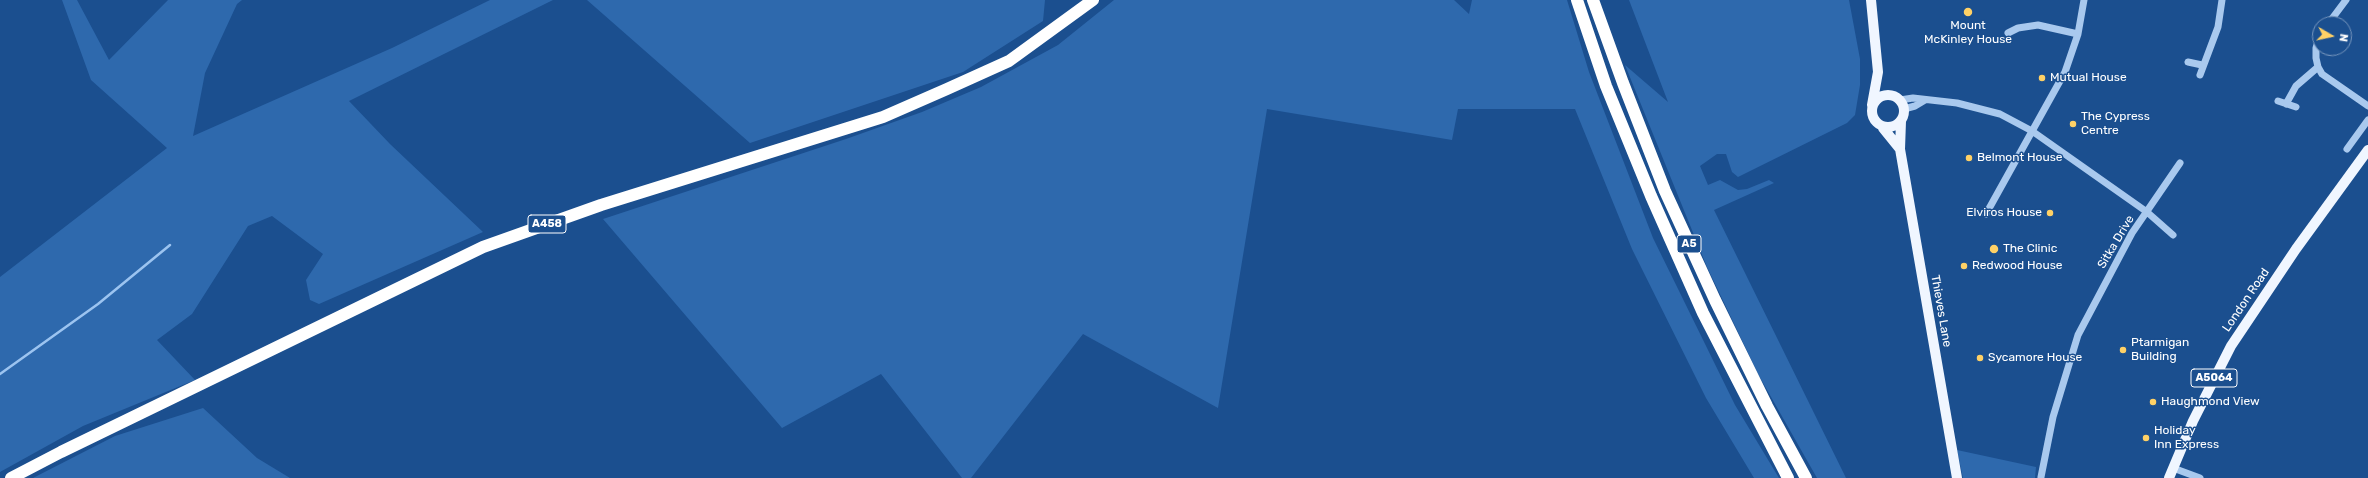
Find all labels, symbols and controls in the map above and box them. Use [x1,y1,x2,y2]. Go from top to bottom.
marker: Mount McKinley House [1962,6,1974,18]
north arrow [2312,16,2352,56]
place label: Mount McKinley House [1924,19,2012,47]
text: N [2336,33,2350,43]
place label: Mutual House [2050,71,2127,85]
marker: Mutual House [2037,73,2047,83]
place label: The Cypress Centre [2081,110,2150,138]
marker: The Cypress Centre [2068,119,2078,129]
place label: Belmont House [1977,151,2063,165]
marker: Belmont House [1964,153,1974,163]
place label: Elviros House [1966,206,2042,220]
marker: Elviros House [2045,208,2055,218]
street label: Sitka Drive [2094,213,2138,271]
road number: A458 [528,215,566,233]
road number: A5 [1677,235,1701,253]
place label: The Clinic [2003,242,2057,256]
marker: The Clinic [1988,243,2000,255]
place label: Redwood House [1972,259,2062,273]
marker: Redwood House [1959,261,1969,271]
street label: London Road [2219,266,2273,334]
street label: Thieves Lane [1928,274,1954,348]
place label: Ptarmigan Building [2131,336,2189,364]
marker: Ptarmigan Building [2118,345,2128,355]
place label: Sycamore House [1988,351,2082,365]
marker: Sycamore House [1975,353,1985,363]
road number: A5064 [2191,369,2237,387]
place label: Haughmond View [2161,395,2260,409]
marker: Haughmond View [2148,397,2158,407]
place label: Holiday Inn Express [2154,424,2219,452]
marker: Holiday Inn Express [2141,433,2151,443]

